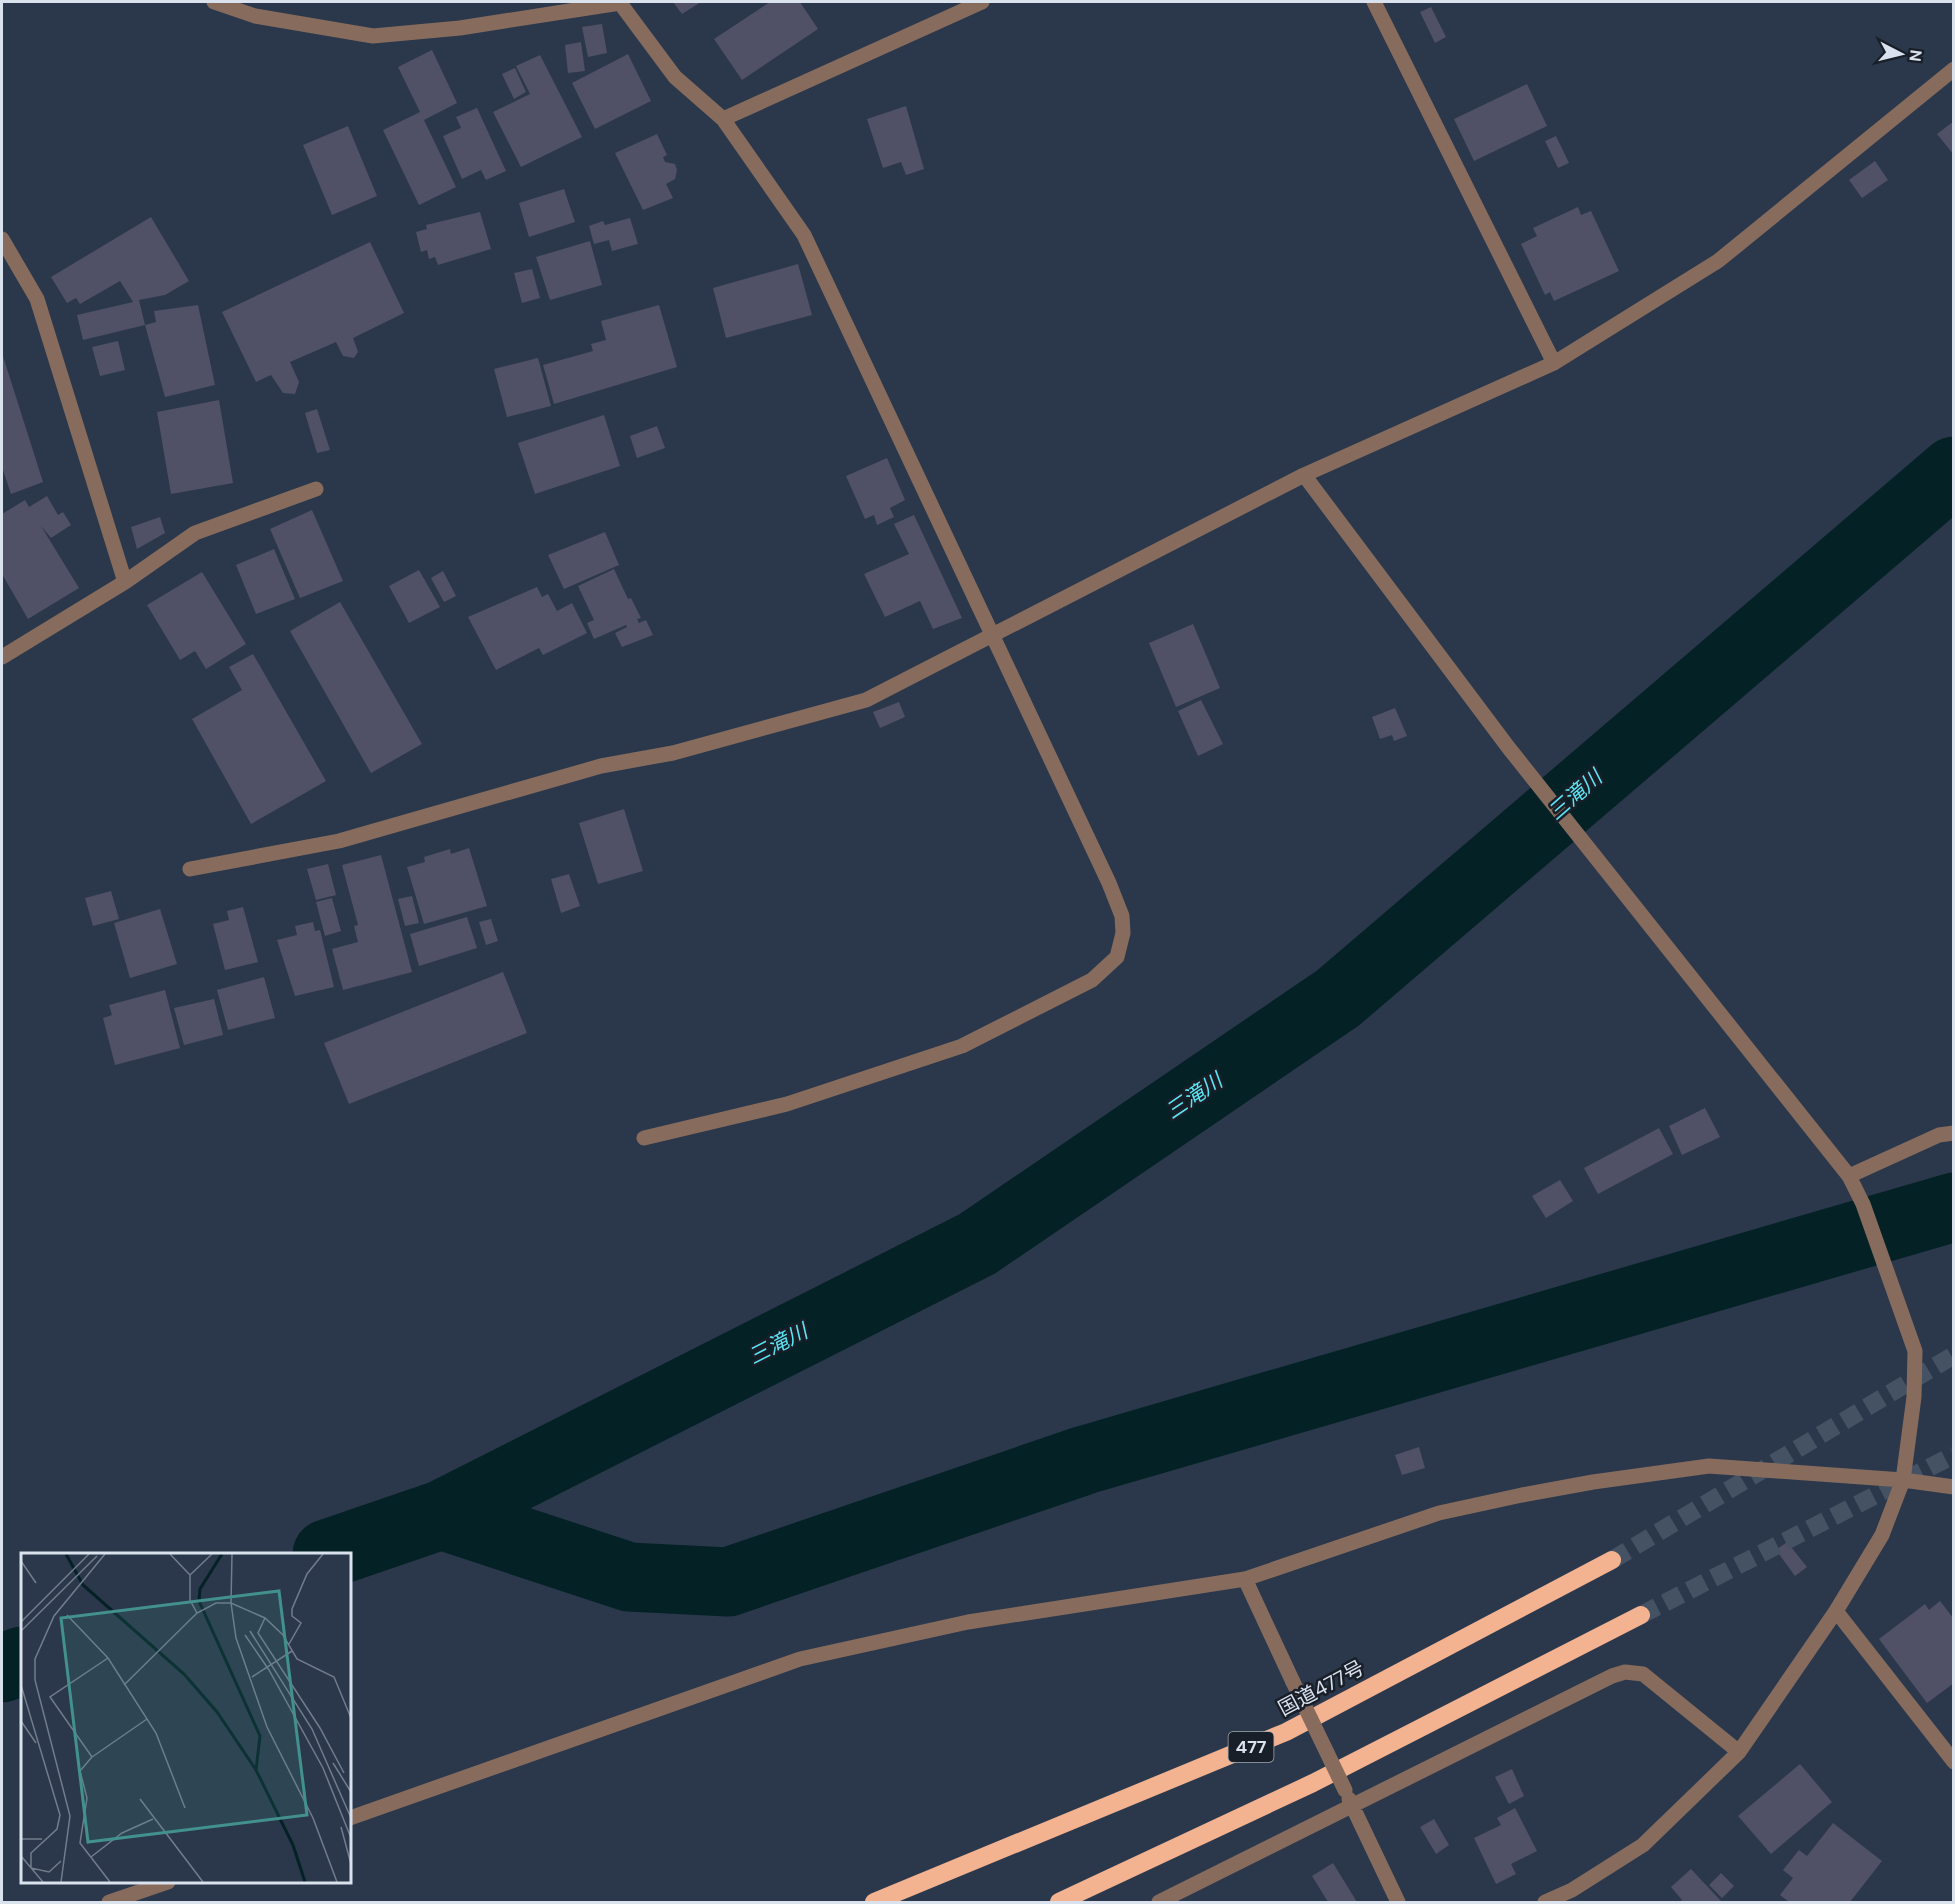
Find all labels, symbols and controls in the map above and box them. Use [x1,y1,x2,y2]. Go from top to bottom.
north arrow [1871,24,1931,84]
text: N [1904,49,1927,63]
water label: 三滝川 [1542,762,1609,826]
water label: 三滝川 [1160,1066,1230,1125]
water label: 三滝川 [744,1316,814,1371]
inset map [21,1553,351,1883]
street label: 国道477号 [1274,1655,1368,1721]
road number: 477 [1228,1732,1274,1762]

